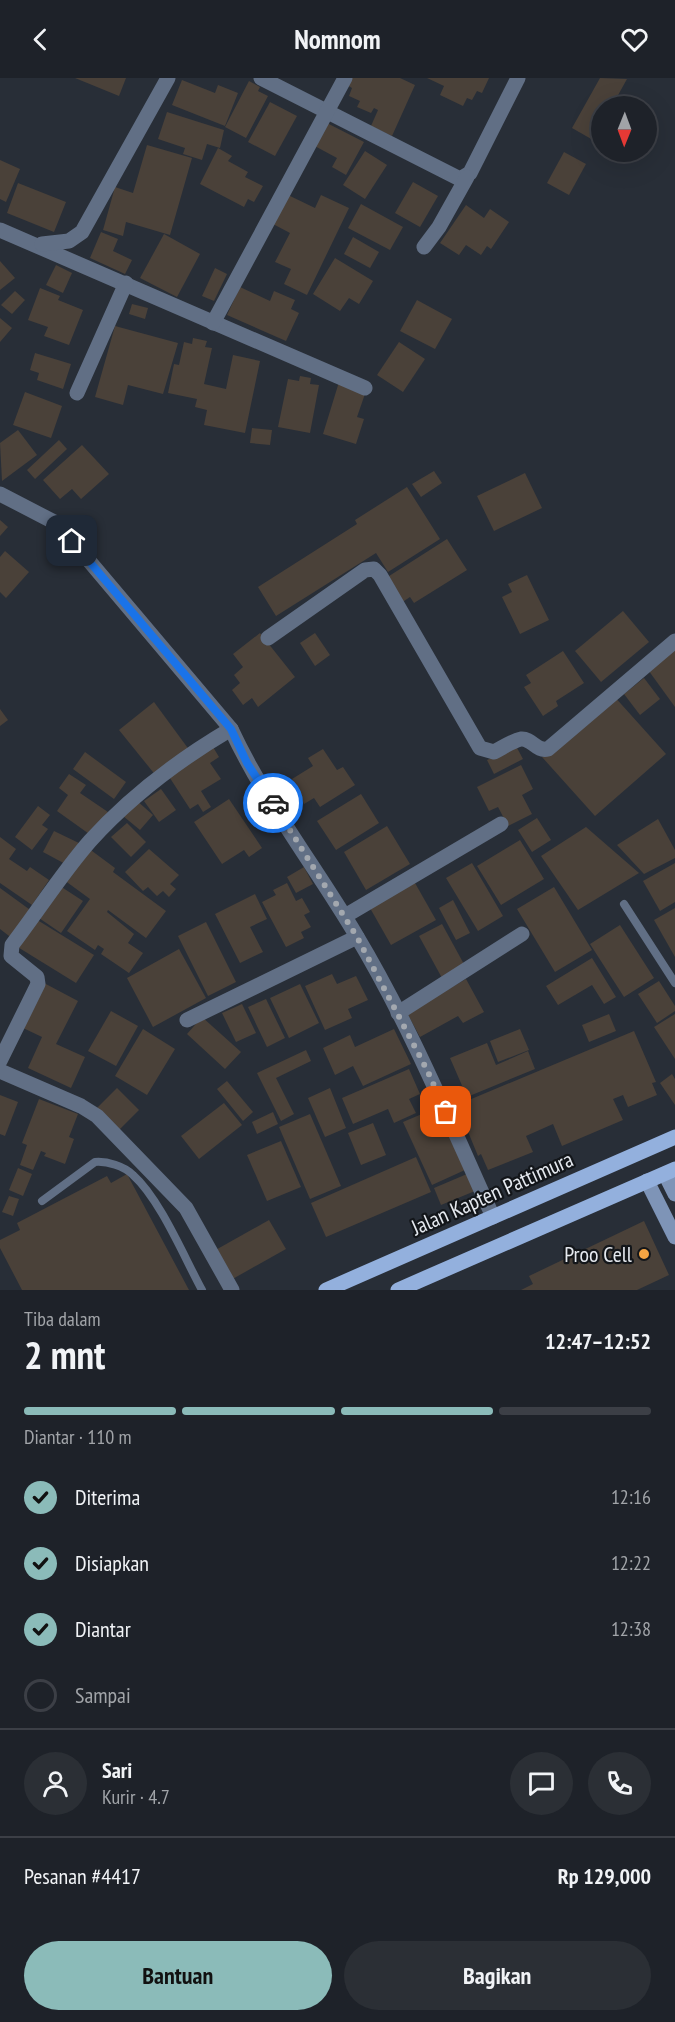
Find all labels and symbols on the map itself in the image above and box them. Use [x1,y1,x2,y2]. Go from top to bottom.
north arrow [591,96,657,162]
pin [46,515,97,566]
courier [243,773,303,833]
pin [420,1086,471,1137]
street label: Jalan Kapten Pattimura [406,1145,577,1242]
place label: Proo Cell [564,1240,633,1268]
marker: Proo Cell [637,1247,651,1261]

